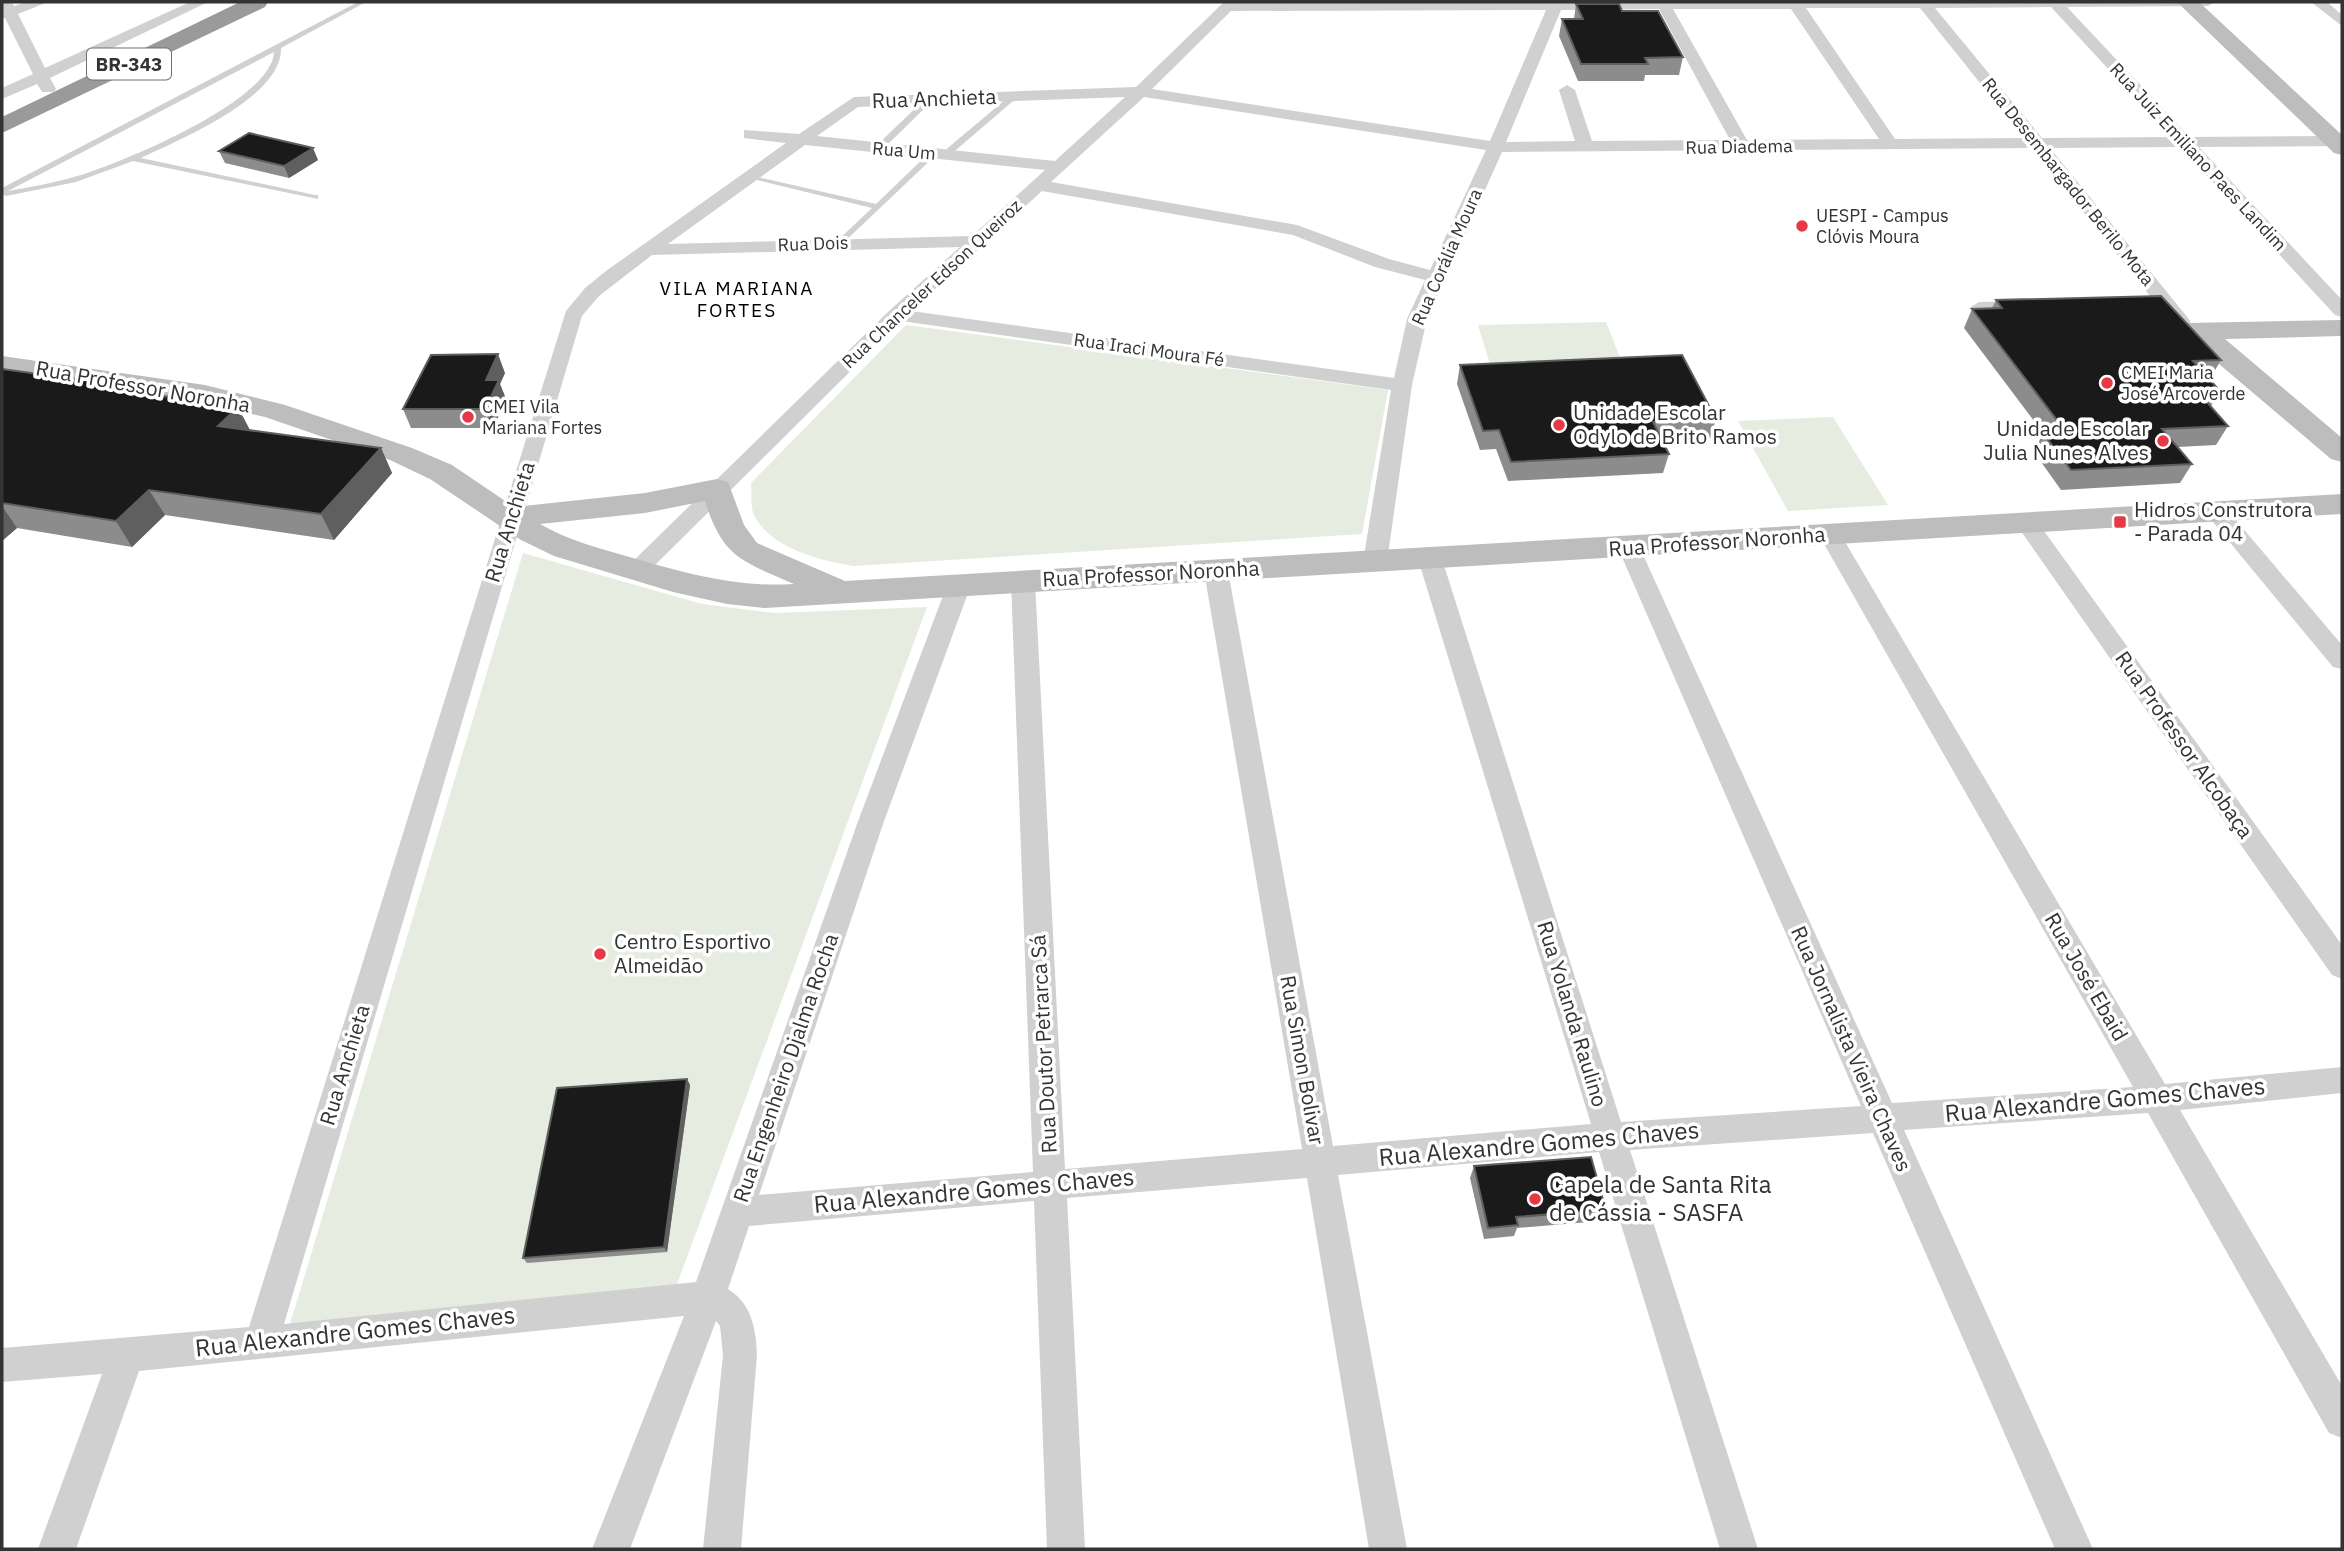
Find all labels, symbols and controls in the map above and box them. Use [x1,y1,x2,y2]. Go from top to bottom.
road number: BR-343 [87,48,171,80]
street label: Rua Juiz Emiliano Paes Landim [2105,58,2292,256]
street label: Rua Desembargador Berilo Mota [1977,73,2160,291]
street label: Rua Anchieta [871,82,997,114]
street label: Rua Diadema [1685,134,1793,159]
street label: Rua Um [871,136,937,165]
street label: Rua Corália Moura [1406,184,1487,329]
street label: Rua Chanceler Edson Queiroz [837,194,1026,373]
place label: UESPI - Campus Clóvis Moura [1816,204,1949,248]
marker: UESPI - Campus Clóvis Moura [1794,218,1810,234]
street label: Rua Dois [777,231,849,256]
district label: VILA MARIANA FORTES [660,276,814,322]
street label: Rua Iraci Moura Fé [1072,328,1226,371]
street label: Rua Professor Noronha [34,353,253,419]
place label: CMEI Maria José Arcoverde [2121,361,2246,405]
marker: CMEI Maria José Arcoverde [2099,375,2115,391]
place label: CMEI Vila Mariana Fortes [482,395,602,439]
place label: Unidade Escolar Odylo de Brito Ramos [1573,398,1777,450]
marker: CMEI Vila Mariana Fortes [460,409,476,425]
place label: Unidade Escolar Julia Nunes Alves [1983,414,2149,466]
marker: Unidade Escolar Odylo de Brito Ramos [1551,417,1567,433]
marker: Unidade Escolar Julia Nunes Alves [2155,433,2171,449]
street label: Rua Anchieta [477,458,541,585]
place label: Hidros Construtora - Parada 04 [2134,495,2313,547]
marker: Hidros Construtora - Parada 04 [2112,514,2128,530]
street label: Rua Professor Noronha [1608,519,1826,563]
street label: Rua Professor Noronha [1042,553,1260,593]
street label: Rua Professor Alcobaça [2109,645,2260,844]
street label: Rua José Ebaid [2039,907,2135,1046]
street label: Rua Yolanda Raulino [1531,917,1615,1110]
street label: Rua Jornalista Vieira Chaves [1785,921,1919,1176]
place label: Centro Esportivo Almeidão [614,927,771,979]
street label: Rua Engenheiro Djalma Rocha [726,930,844,1206]
street label: Rua Doutor Petrarca Sá [1023,934,1063,1154]
marker: Centro Esportivo Almeidão [592,946,608,962]
street label: Rua Simon Bolivar [1274,973,1332,1147]
street label: Rua Anchieta [312,1001,376,1128]
street label: Rua Alexandre Gomes Chaves [1943,1069,2266,1129]
street label: Rua Alexandre Gomes Chaves [1377,1113,1700,1173]
street label: Rua Alexandre Gomes Chaves [812,1160,1135,1220]
place label: Capela de Santa Rita de Cássia - SASFA [1549,1168,1772,1228]
marker: Capela de Santa Rita de Cássia - SASFA [1527,1191,1543,1207]
street label: Rua Alexandre Gomes Chaves [193,1298,516,1364]

